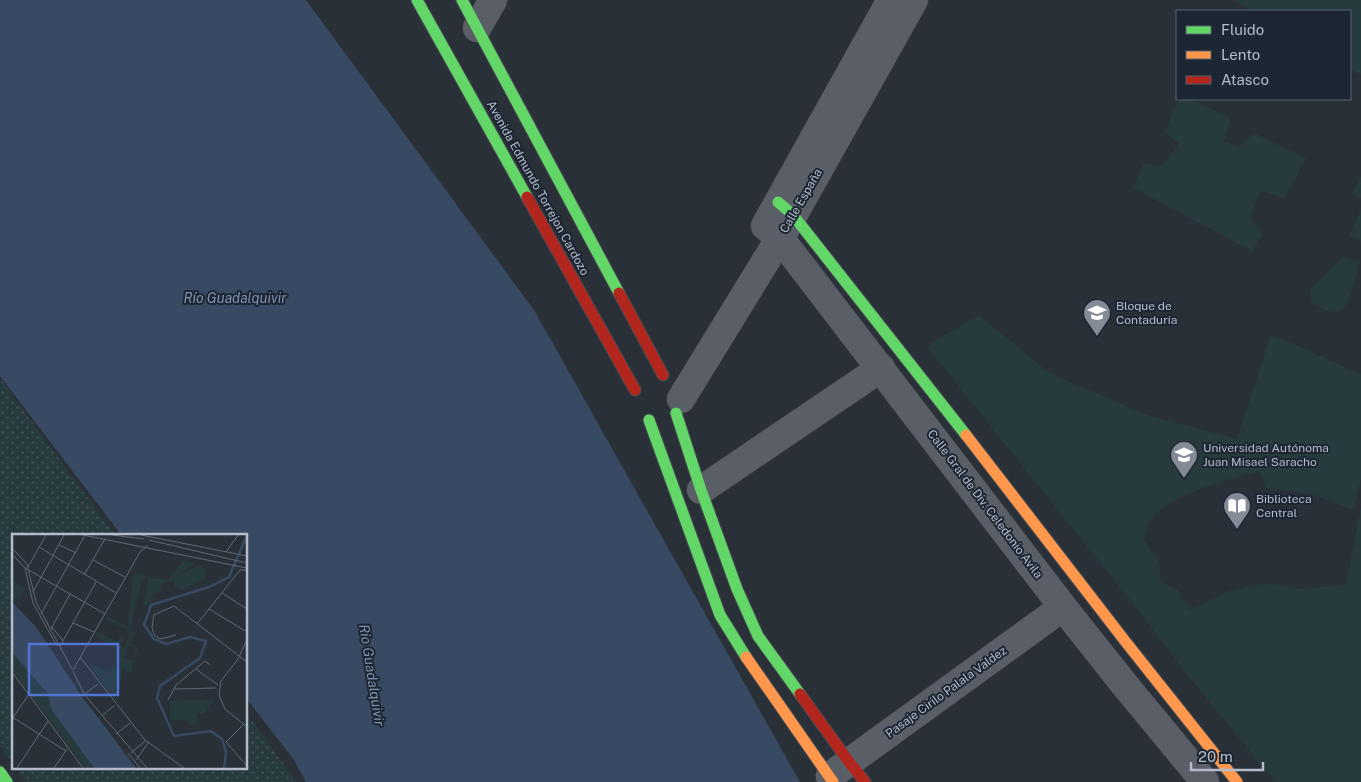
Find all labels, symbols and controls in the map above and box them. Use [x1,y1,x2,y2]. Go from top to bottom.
legend [1176,10,1351,100]
text: Fluido [1221,21,1264,38]
text: Lento [1221,46,1260,63]
text: Atasco [1221,71,1269,88]
street label: Avenida Edmundo Torrejon Cardozo [484,98,592,278]
street label: Calle España [777,166,825,236]
water label: Río Guadalquivir [183,290,287,306]
school or university icon: Bloque de Contaduría [1082,298,1112,337]
place label: Bloque de Contaduría [1116,299,1177,327]
street label: Calle Gral de Div. Celedonio Avila [925,427,1045,581]
school or university icon: Universidad Autónoma Juan Misael Saracho [1169,440,1199,479]
place label: Universidad Autónoma Juan Misael Saracho [1203,441,1329,469]
library icon: Biblioteca Central [1222,491,1252,530]
place label: Biblioteca Central [1256,492,1312,520]
inset map [12,534,248,770]
water label: Río Guadalquivir [356,623,388,728]
street label: Pasaje Cirilo Palala Valdez [883,643,1009,741]
scale bar [1191,740,1264,772]
text: 20 m [1198,748,1233,765]

